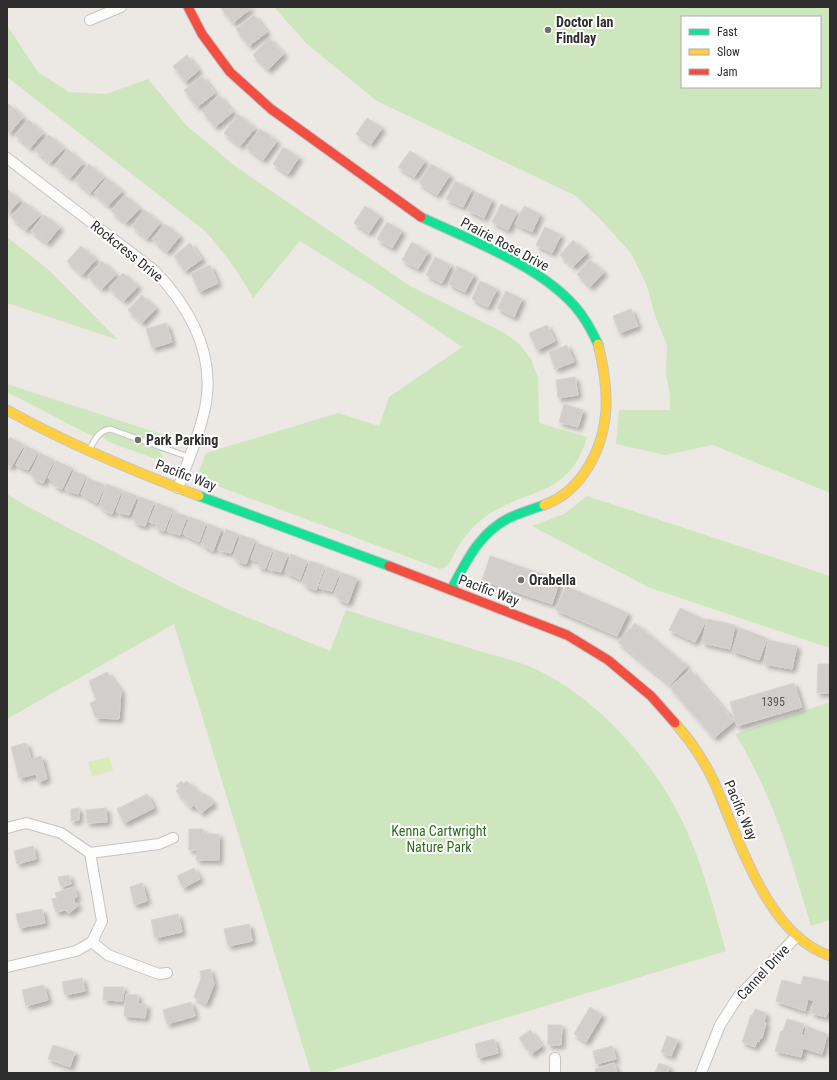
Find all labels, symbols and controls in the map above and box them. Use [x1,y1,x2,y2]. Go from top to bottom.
place label: Doctor Ian Findlay [556,14,614,46]
legend [681,16,821,88]
marker: Doctor Ian Findlay [543,25,553,35]
text: Fast [717,25,738,39]
text: Slow [717,45,740,59]
text: Jam [717,65,738,79]
street label: Prairie Rose Drive [458,214,552,274]
street label: Rockcress Drive [88,217,167,285]
place label: Park Parking [146,432,218,448]
marker: Park Parking [133,435,143,445]
street label: Pacific Way [153,456,219,494]
street label: Pacific Way [456,571,522,609]
place label: Orabella [529,572,576,588]
marker: Orabella [516,575,526,585]
house number: 1395 [761,695,785,709]
street label: Pacific Way [721,778,761,842]
park label: Kenna Cartwright Nature Park [391,823,487,855]
street label: Cannel Drive [734,941,793,1003]

